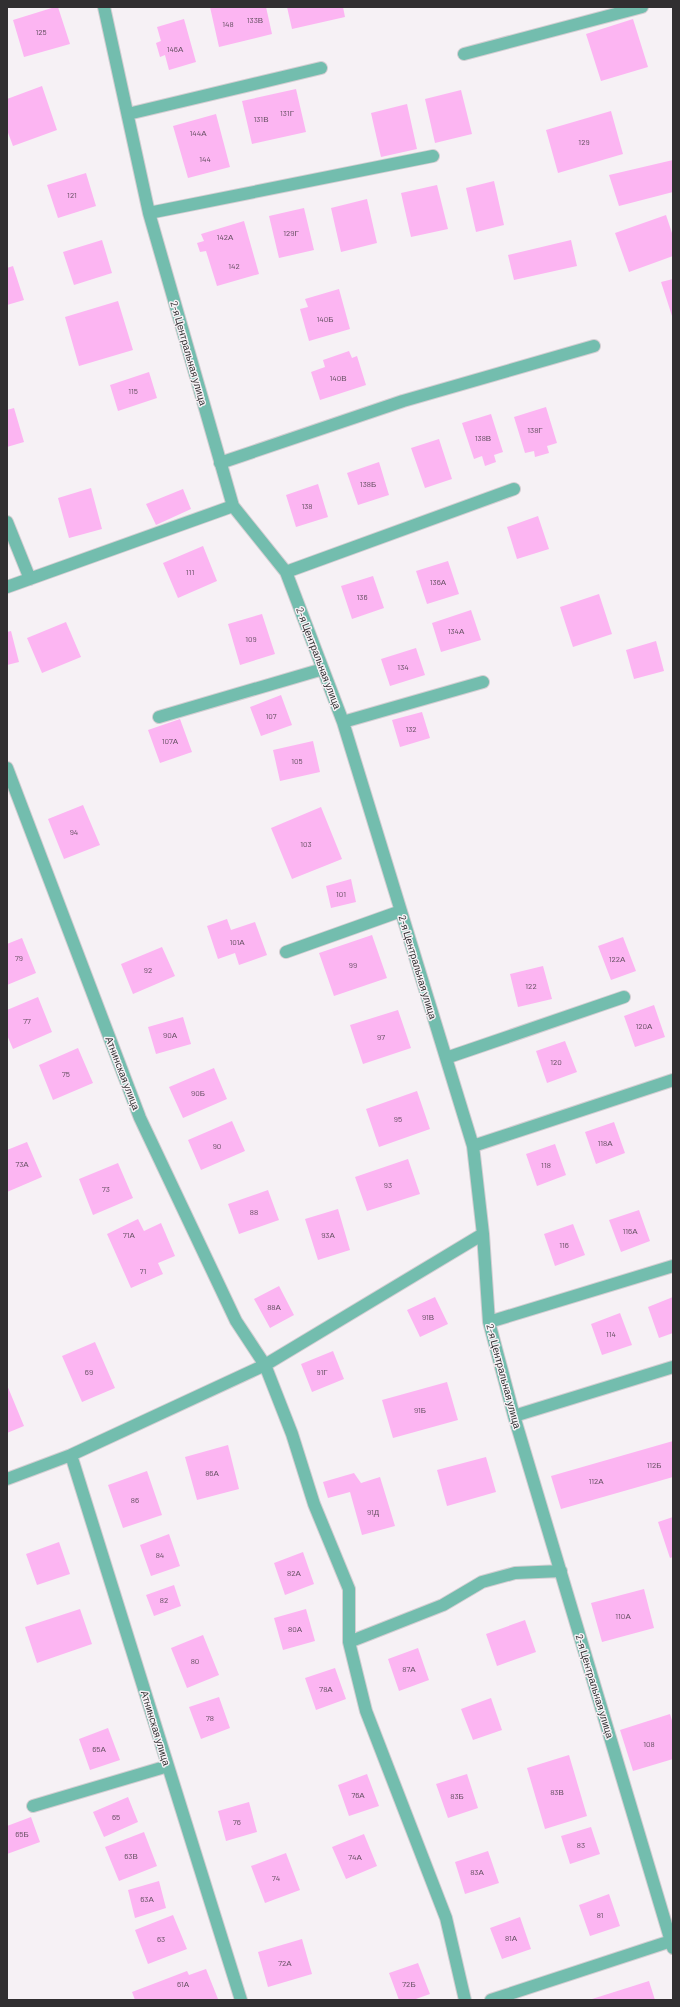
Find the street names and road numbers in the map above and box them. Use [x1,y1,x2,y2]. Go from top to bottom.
street label: 2-я Центральная улица [168,299,210,407]
street label: 2-я Центральная улица [294,605,344,711]
street label: 2-я Центральная улица [396,914,440,1021]
street label: Атнинская улица [103,1035,143,1112]
street label: 2-я Центральная улица [484,1322,524,1430]
street label: 2-я Центральная улица [573,1633,617,1740]
street label: Атнинская улица [139,1689,173,1767]

